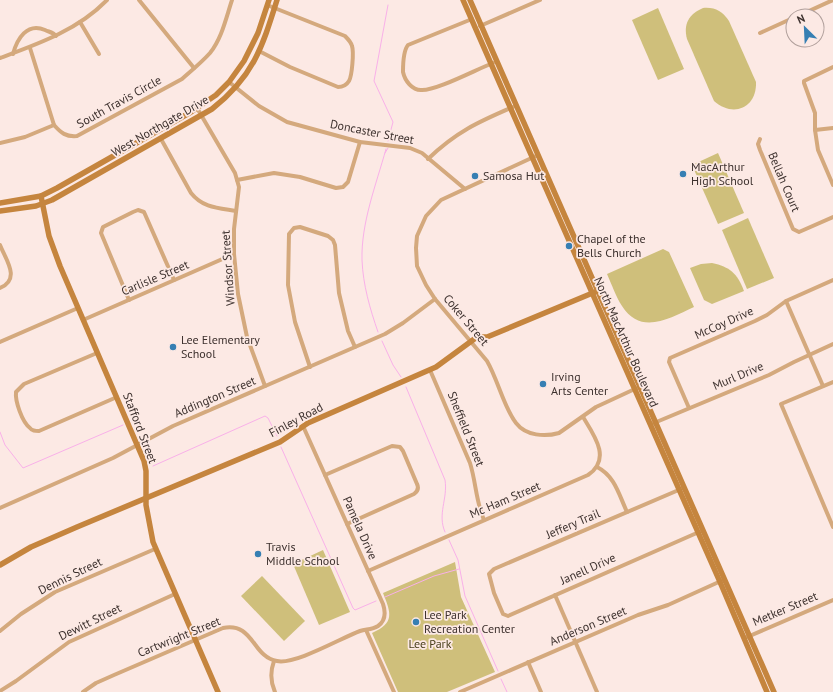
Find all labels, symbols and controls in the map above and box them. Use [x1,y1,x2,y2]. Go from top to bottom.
north arrow [785,8,825,48]
text: N [795,11,807,27]
street label: South Travis Circle [74,72,164,131]
street label: West Northgate Drive [108,92,211,160]
street label: Doncaster Street [329,116,415,147]
street label: Bellah Court [765,150,804,214]
place label: MacArthur High School [691,159,754,188]
place label: Samosa Hut [483,168,544,183]
marker: MacArthur High School [678,169,688,179]
marker: Samosa Hut [470,171,480,181]
street label: Windsor Street [217,230,238,306]
place label: Chapel of the Bells Church [577,231,646,260]
marker: Chapel of the Bells Church [564,241,574,251]
street label: Carlisle Street [119,257,191,298]
street label: North MacArthur Boulevard [591,274,662,409]
street label: Coker Street [441,291,492,348]
street label: McCoy Drive [692,303,756,342]
place label: Lee Elementary School [181,332,260,361]
marker: Lee Elementary School [168,342,178,352]
street label: Murl Drive [710,358,765,393]
place label: Irving Arts Center [551,369,608,398]
street label: Addington Street [172,373,258,420]
marker: Irving Arts Center [538,379,548,389]
street label: Sheffield Street [445,389,488,468]
street label: Stafford Street [120,390,161,465]
street label: Finley Road [266,399,325,440]
street label: Mc Ham Street [467,478,542,521]
street label: Pamela Drive [340,494,381,562]
street label: Jeffery Trail [543,505,603,542]
place label: Travis Middle School [266,539,340,568]
marker: Travis Middle School [253,549,263,559]
street label: Janell Drive [557,550,618,588]
street label: Dennis Street [35,554,104,597]
street label: Metker Street [750,588,820,629]
street label: Dewitt Street [56,600,124,643]
street label: Anderson Street [547,603,629,648]
place label: Lee Park Recreation Center [424,607,515,636]
street label: Cartwright Street [135,613,222,660]
marker: Lee Park Recreation Center [411,617,421,627]
park label: Lee Park [409,636,452,651]

